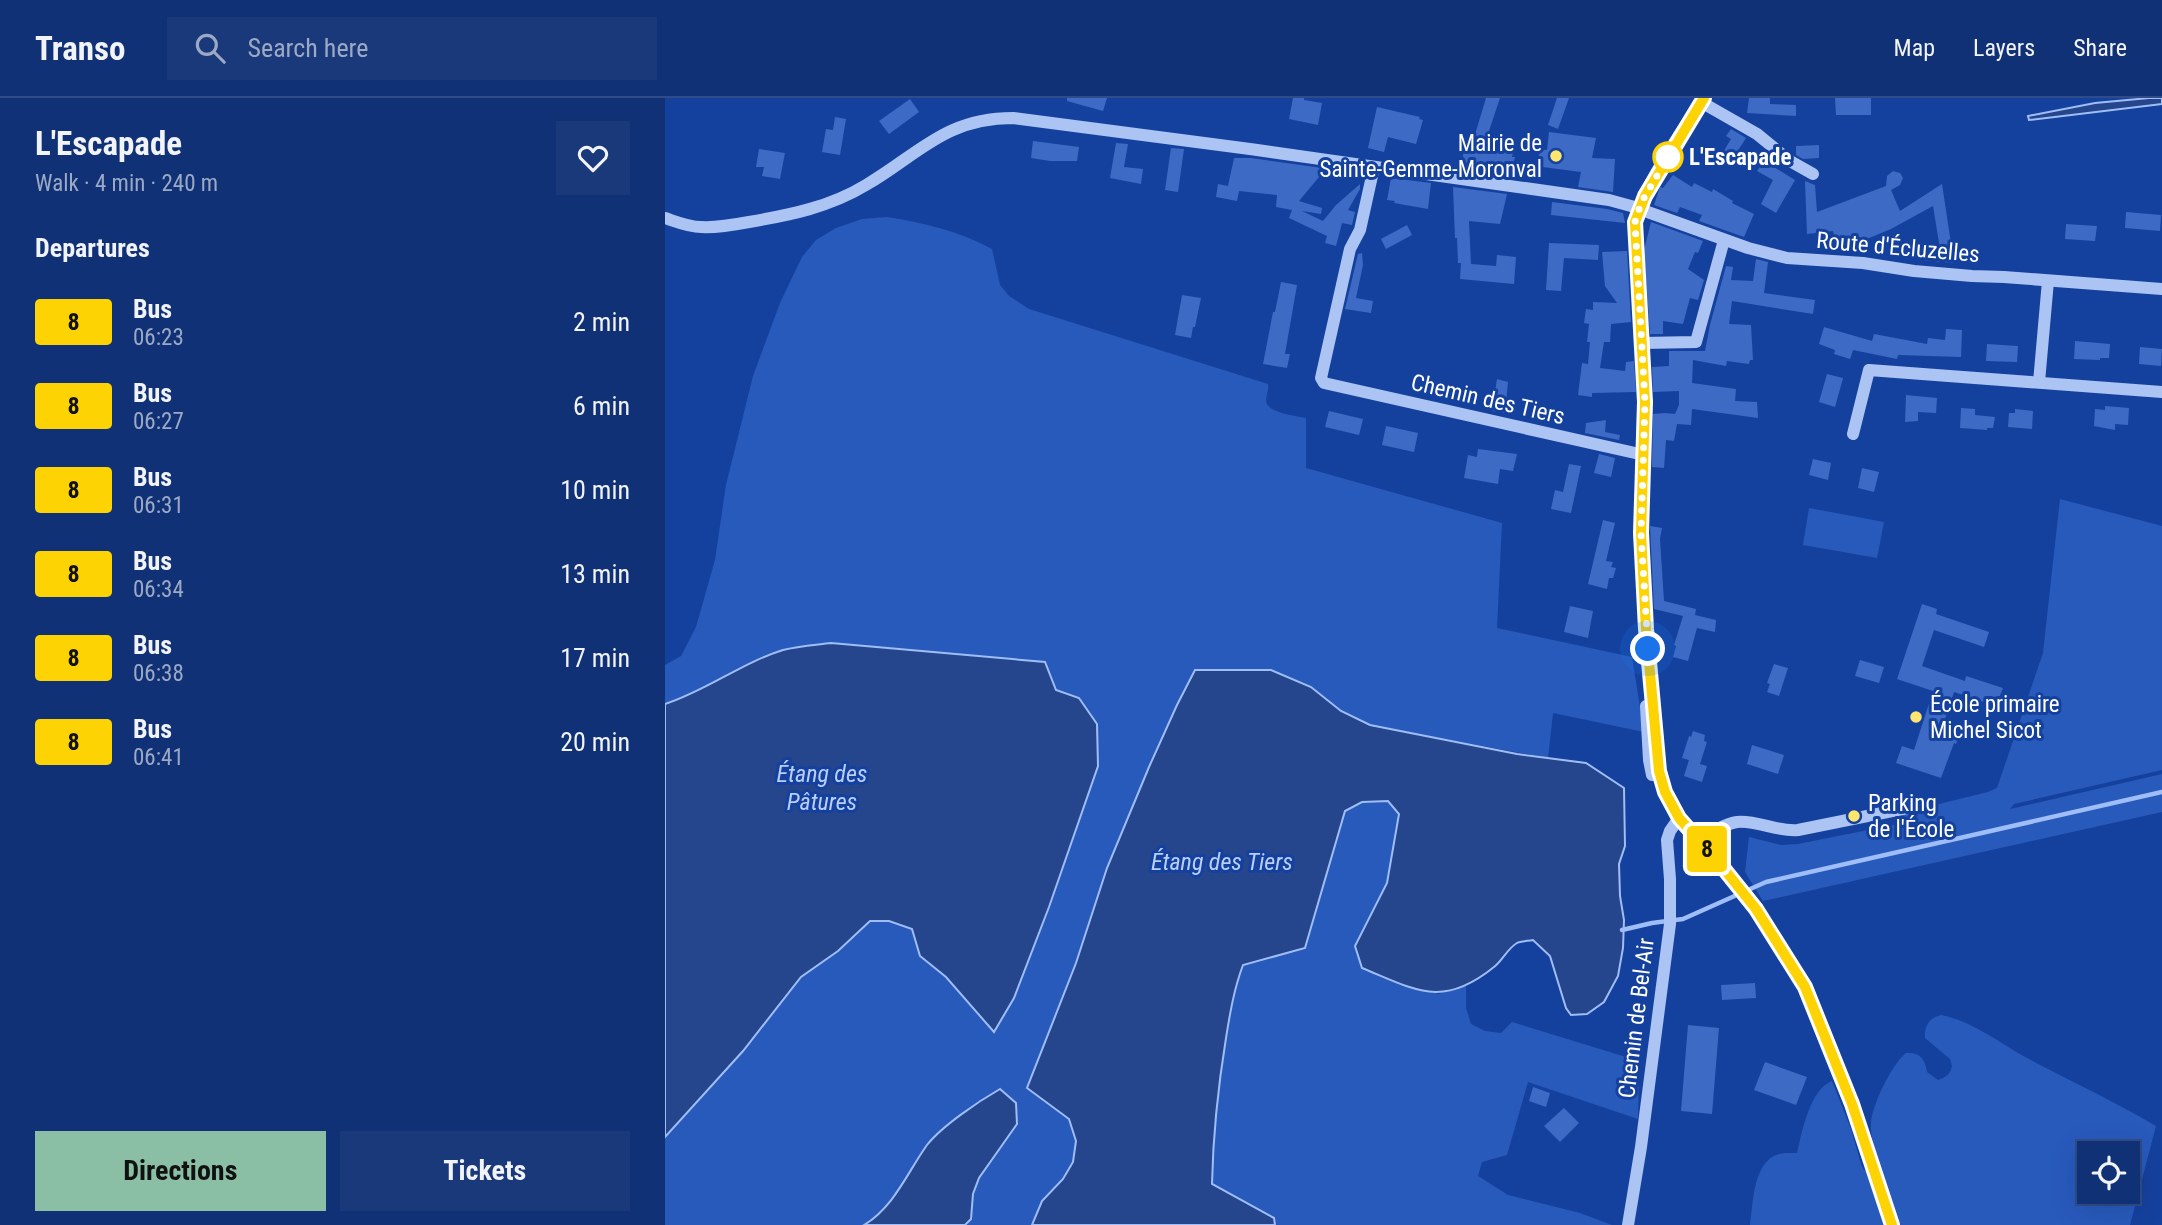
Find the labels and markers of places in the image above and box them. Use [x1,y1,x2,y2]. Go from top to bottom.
place label: Mairie de Sainte-Gemme-Moronval [1320,130,1542,183]
marker: L'Escapade [1653,142,1683,172]
place label: L'Escapade [1689,144,1792,171]
marker: Mairie de Sainte-Gemme-Moronval [1548,148,1564,164]
place label: École primaire Michel Sicot [1930,690,2060,744]
marker: École primaire Michel Sicot [1908,709,1924,725]
place label: Parking de l'École [1868,790,1954,843]
marker: Parking de l'École [1846,808,1862,824]

